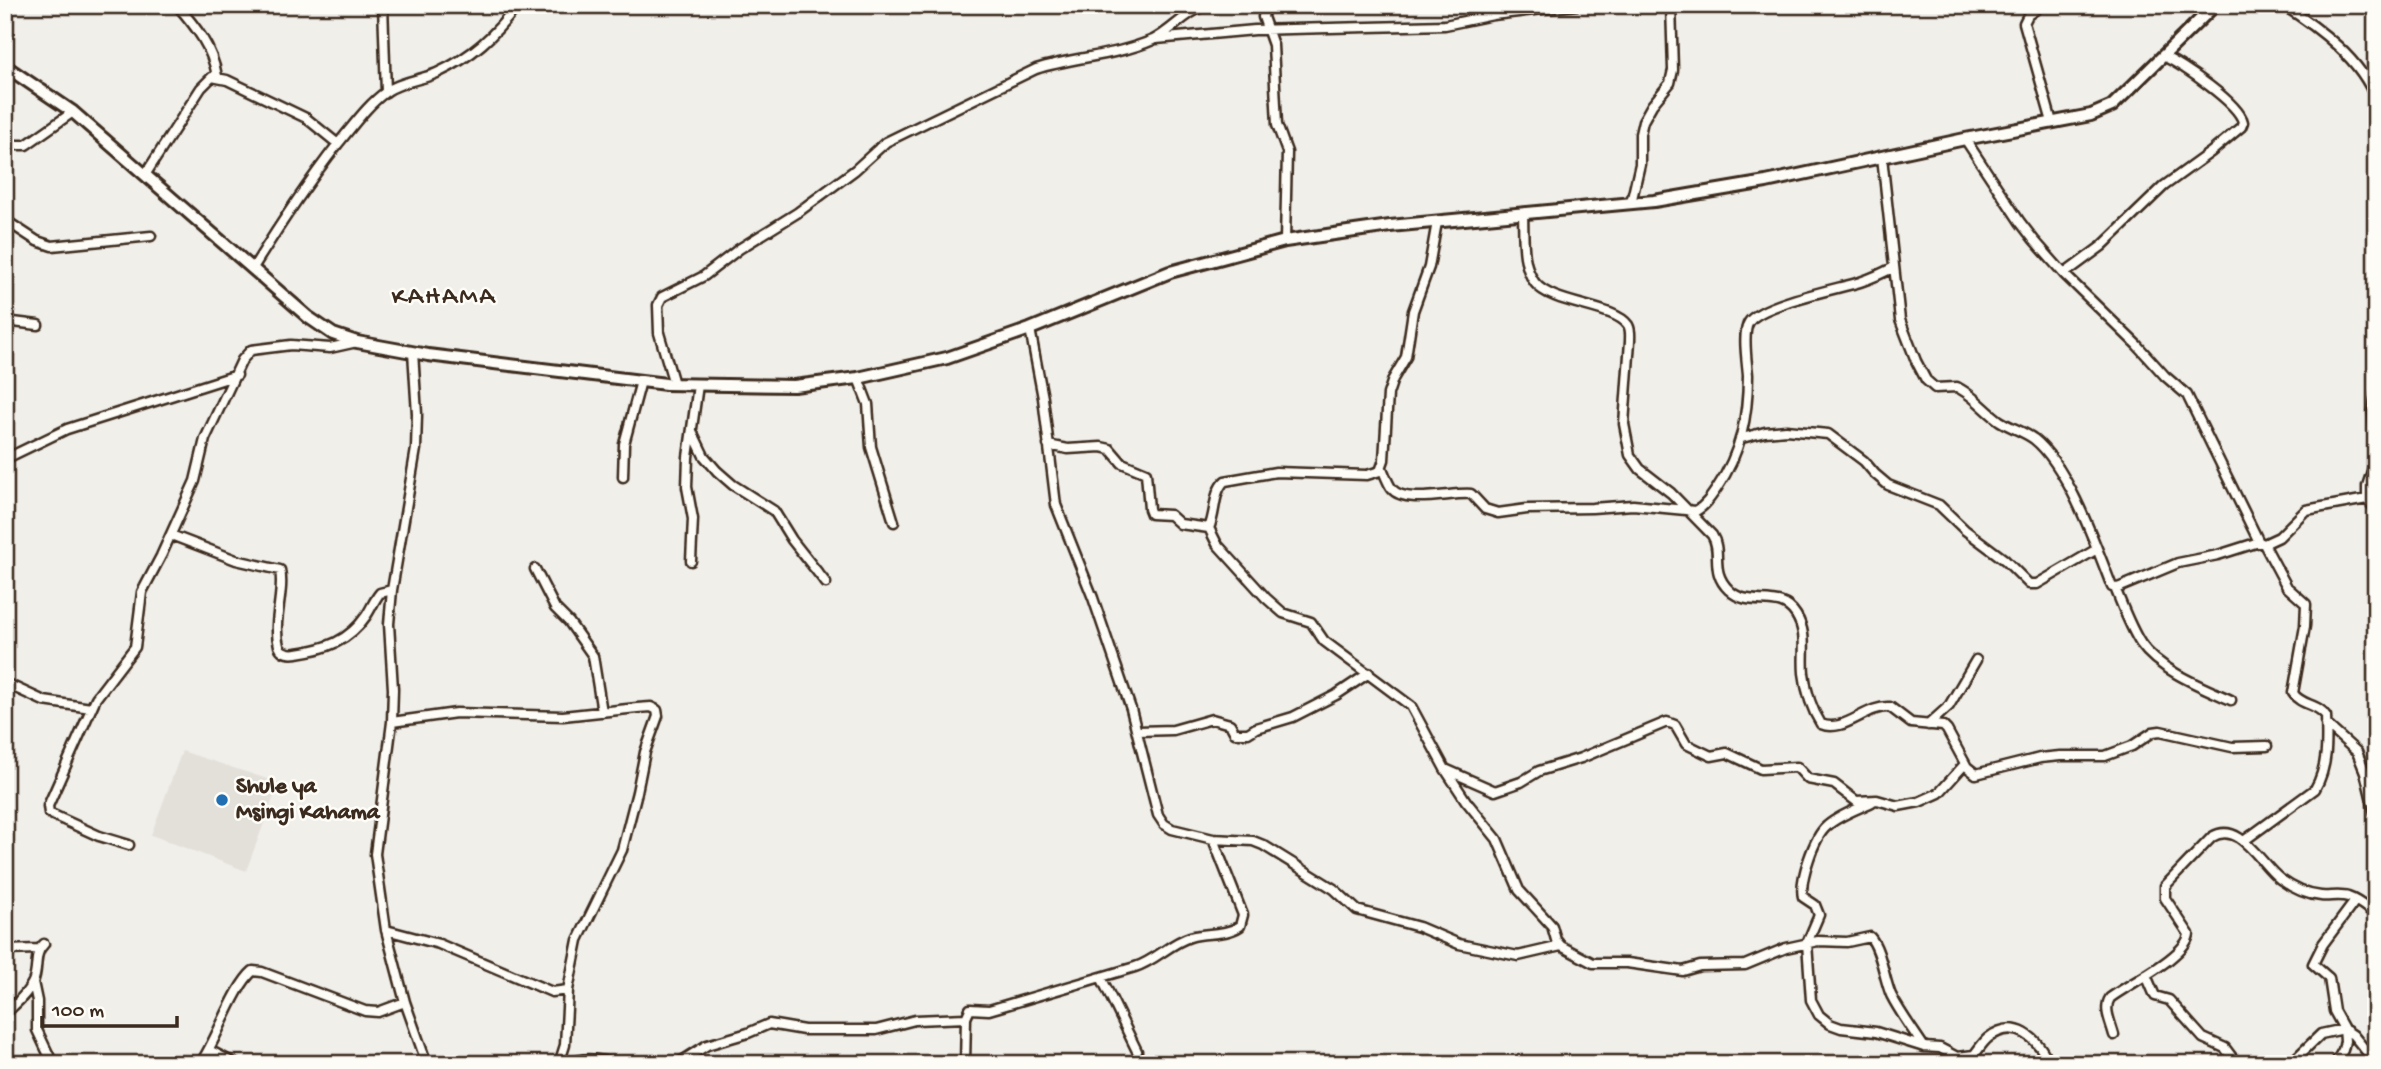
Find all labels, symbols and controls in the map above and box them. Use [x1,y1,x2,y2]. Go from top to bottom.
district label: KAHAMA [391,283,497,314]
place label: Shule ya Msingi Kahama [236,774,381,827]
marker: Shule ya Msingi Kahama [214,792,230,808]
scale bar [42,985,177,1029]
text: 100 m [51,1000,104,1025]

